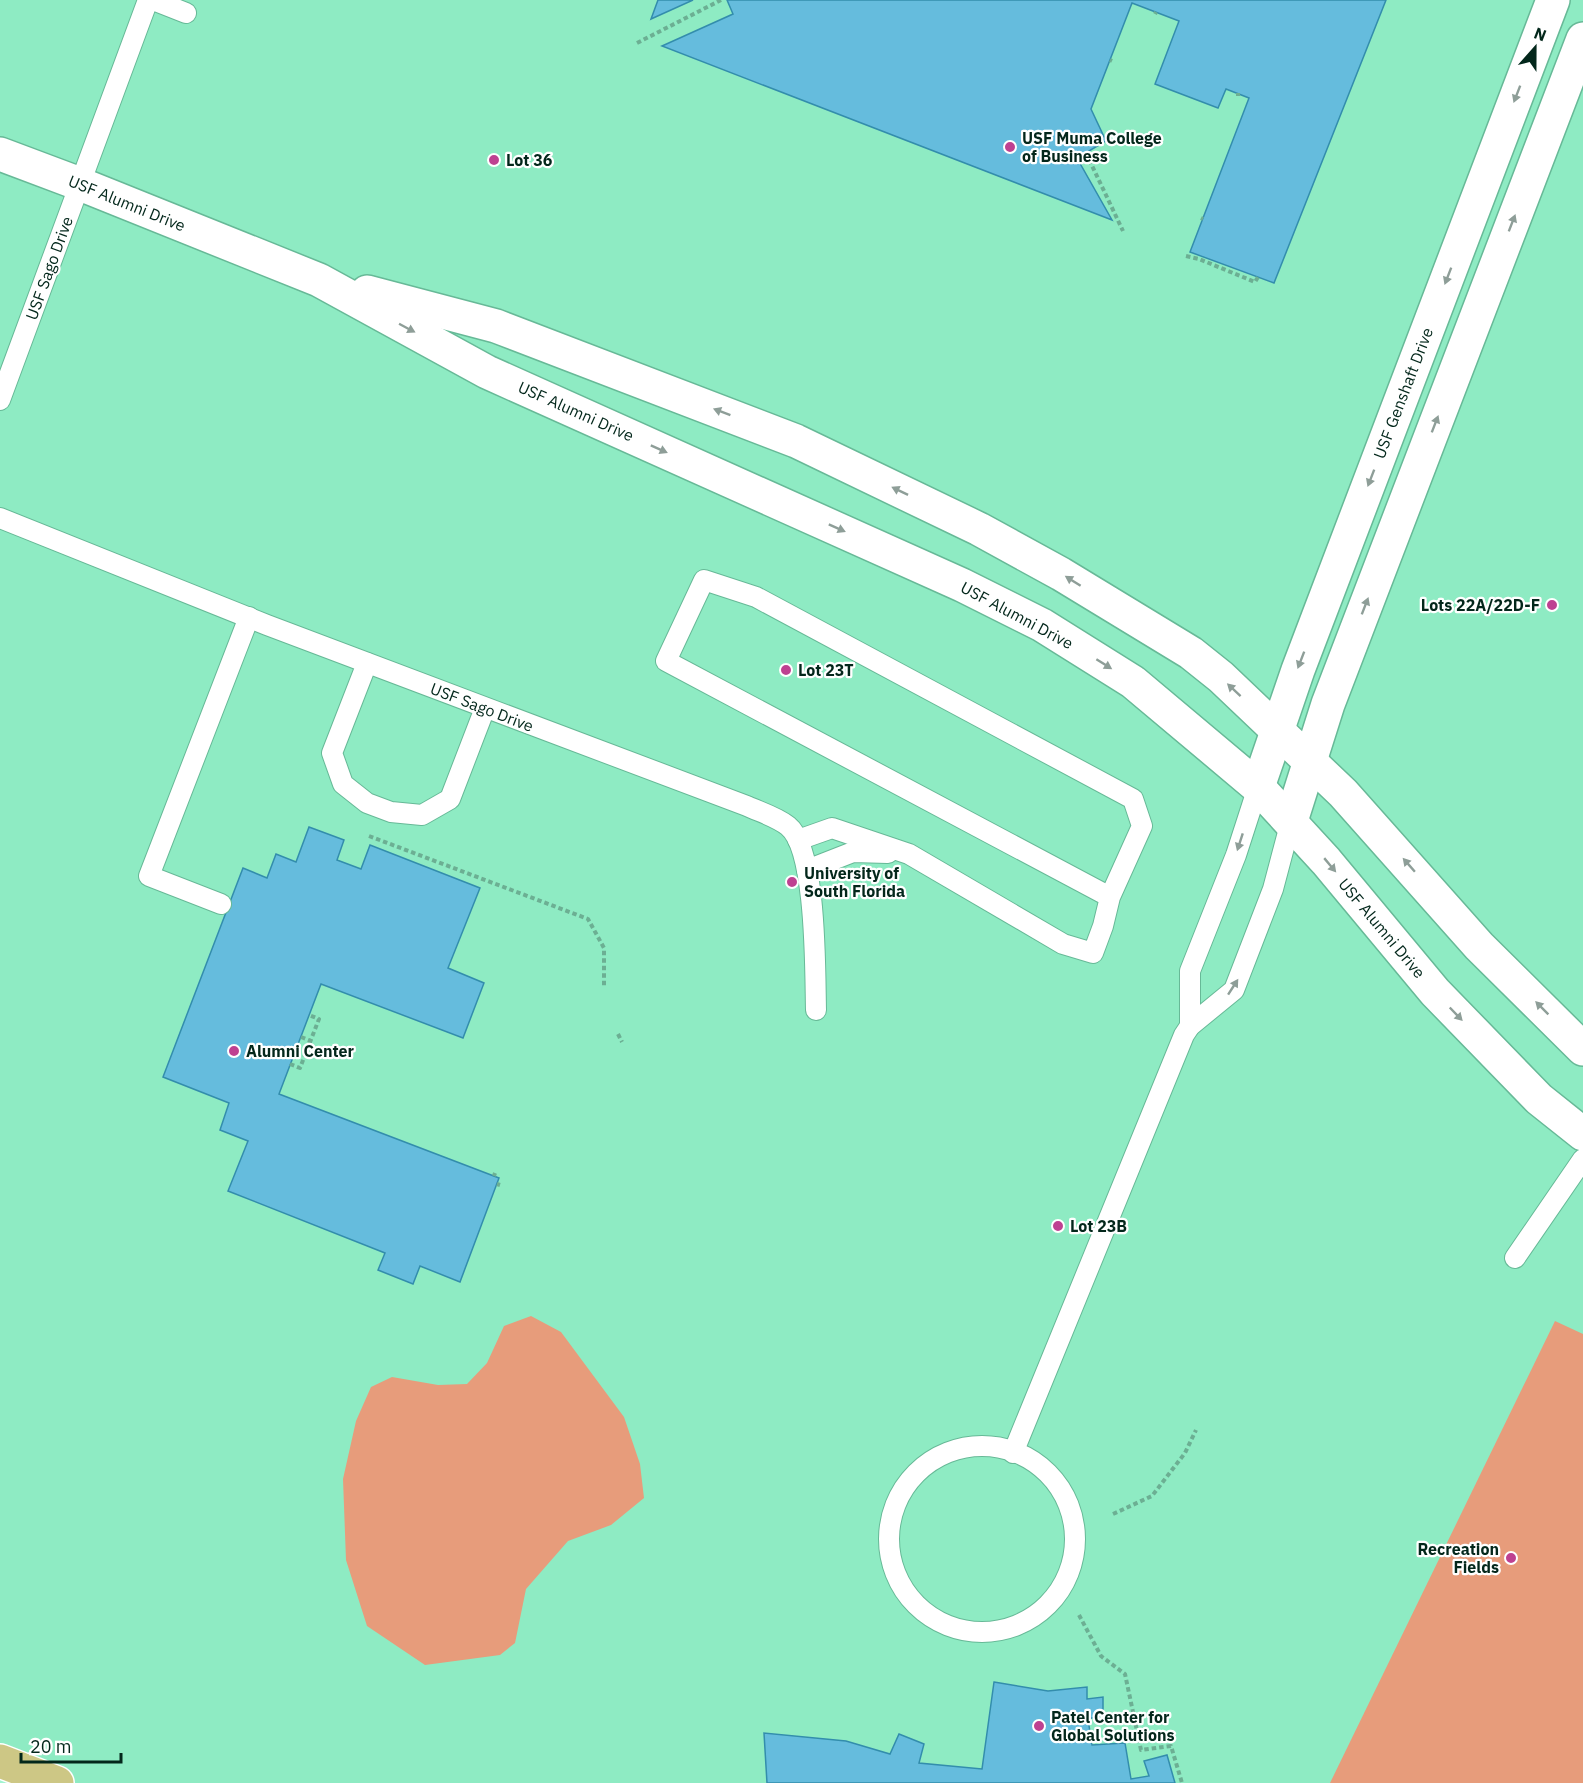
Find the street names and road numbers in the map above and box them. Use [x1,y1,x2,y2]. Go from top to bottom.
street label: USF Alumni Drive [66,170,189,236]
street label: USF Sago Drive [21,213,77,323]
street label: USF Genshaft Drive [1369,324,1437,461]
street label: USF Alumni Drive [515,377,637,446]
street label: USF Alumni Drive [957,577,1077,653]
street label: USF Sago Drive [428,678,537,736]
street label: USF Alumni Drive [1334,874,1430,982]

